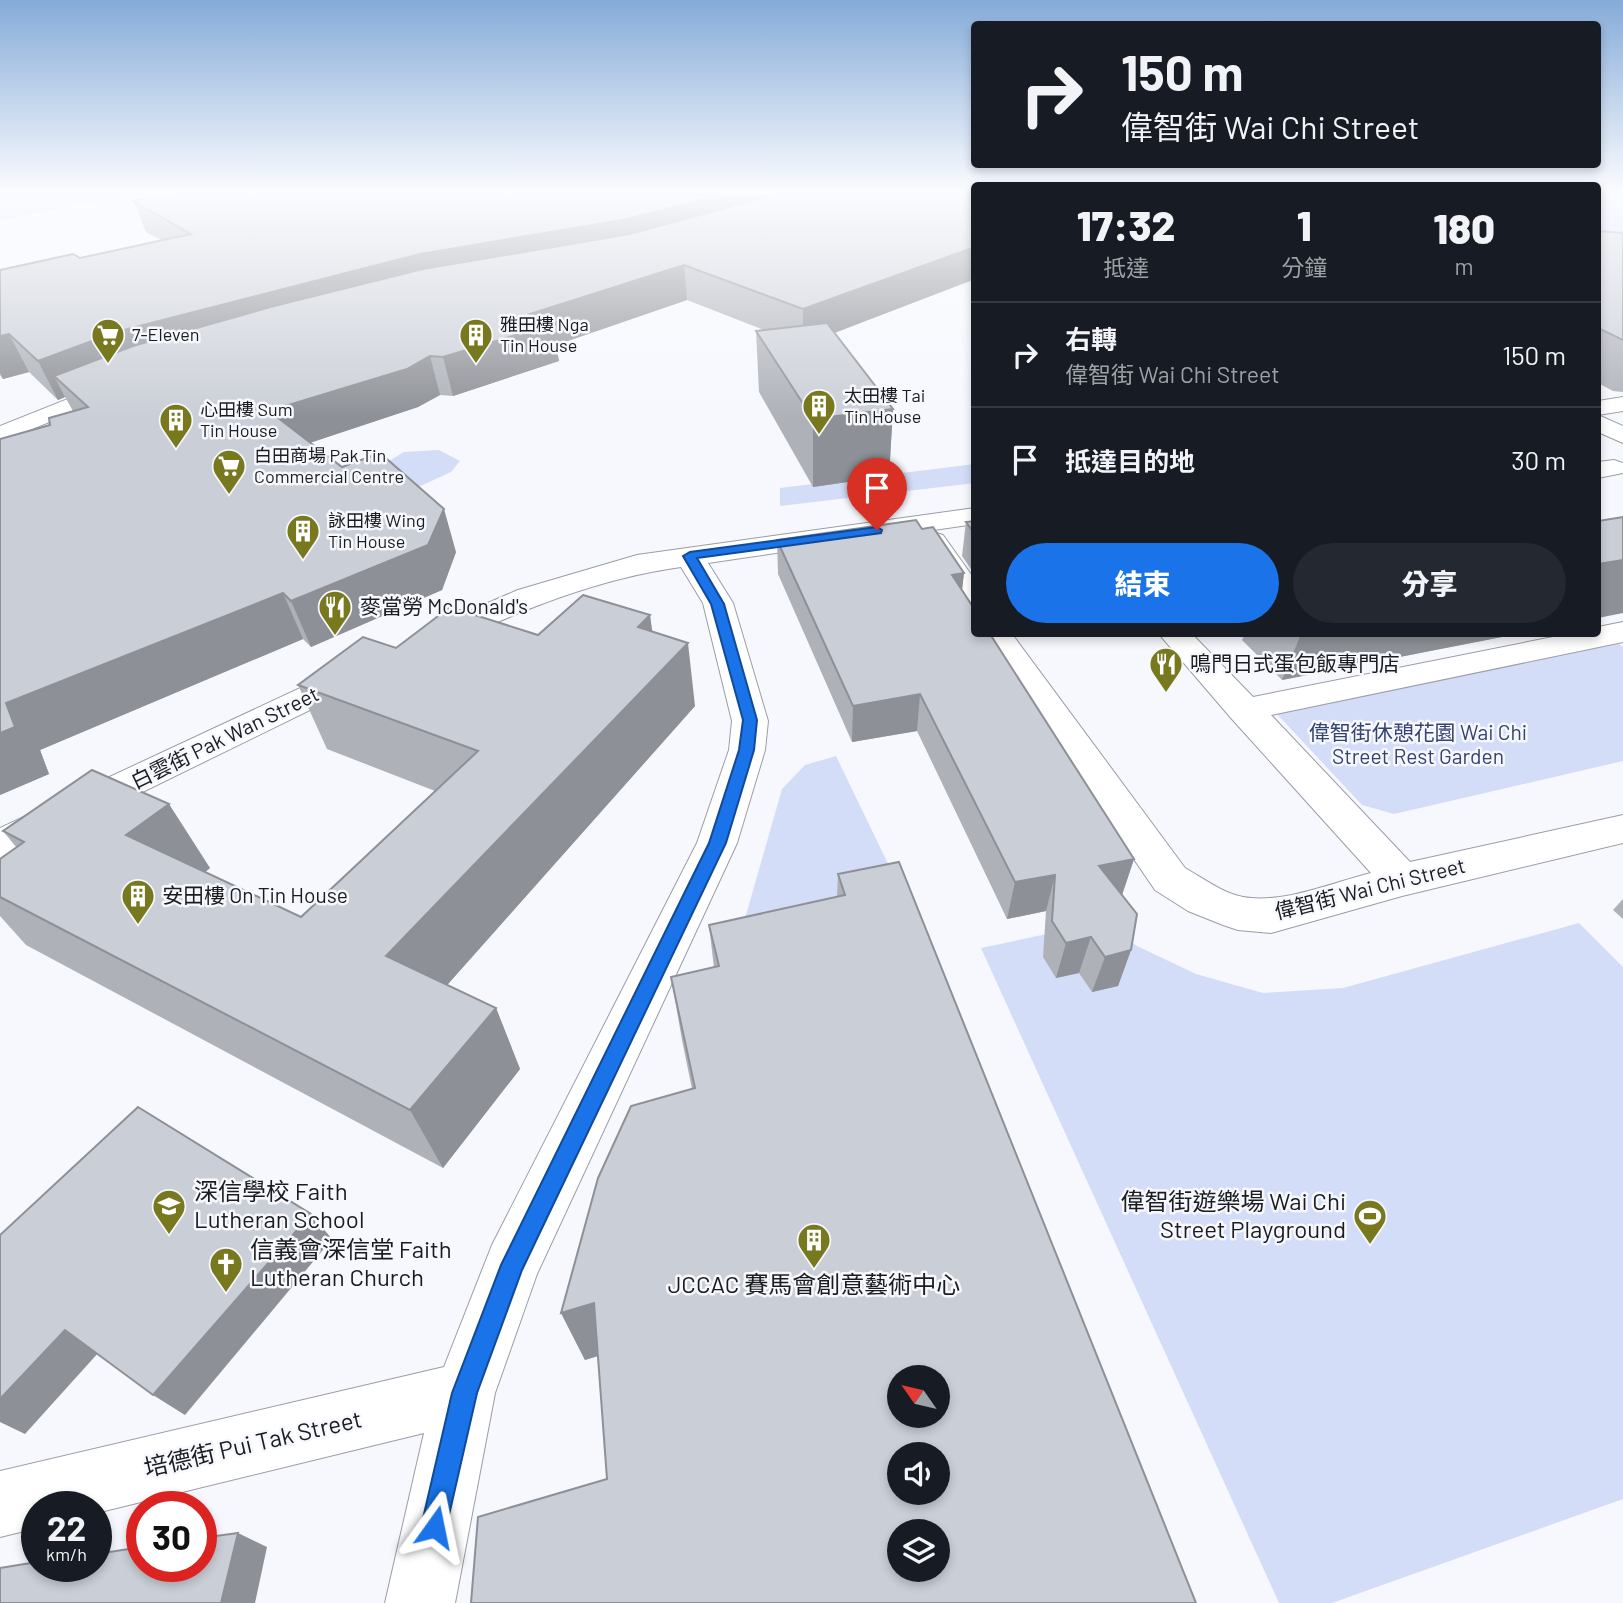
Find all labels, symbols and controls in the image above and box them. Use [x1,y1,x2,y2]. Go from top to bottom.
text: 150 m [1121,42,1243,101]
icon: right [1006,49,1097,140]
text: 偉智街 Wai Chi Street [1121,107,1419,145]
text: 17:32 [1077,199,1175,249]
text: 1 [1297,199,1312,249]
text: 180 [1433,202,1495,252]
text: m [1455,252,1474,280]
text: 抵達 [1103,253,1149,281]
text: 分鐘 [1281,253,1327,281]
place label: 雅田樓 Nga Tin House [500,313,589,356]
supermarket icon: 7-Eleven [89,316,127,365]
building icon: 雅田樓 Nga Tin House [457,316,495,365]
place label: 7-Eleven [132,323,200,345]
text: 右轉 [1065,323,1117,354]
icon: right [1006,336,1044,374]
text: 150 m [1502,339,1566,370]
text: 偉智街 Wai Chi Street [1065,360,1280,388]
place label: 太田樓 Tai Tin House [844,384,925,427]
building icon: 太田樓 Tai Tin House [800,387,838,436]
place label: 心田樓 Sum Tin House [200,398,293,441]
building icon: 心田樓 Sum Tin House [157,401,195,450]
icon: arrive [1006,441,1044,479]
place label: 白田商場 Pak Tin Commercial Centre [254,444,404,487]
text: 30 m [1511,444,1566,475]
text: 抵達目的地 [1065,445,1195,476]
supermarket icon: 白田商場 Pak Tin Commercial Centre [210,447,248,496]
pin [847,458,907,530]
icon: arrive [858,469,896,507]
place label: 詠田樓 Wing Tin House [328,509,425,552]
building icon: 詠田樓 Wing Tin House [284,512,322,561]
button: 結束 [1006,543,1279,623]
button: 分享 [1293,543,1566,623]
restaurant icon: 麥當勞 McDonald's [316,588,354,637]
place label: 麥當勞 McDonald's [360,593,528,618]
restaurant icon: 鳴門日式蛋包飯專門店 [1147,645,1185,694]
place label: 鳴門日式蛋包飯專門店 [1190,650,1400,675]
street label: 白雲街 Pak Wan Street [126,680,322,793]
park label: 偉智街休憩花園 Wai Chi Street Rest Garden [1309,719,1527,768]
street label: 偉智街 Wai Chi Street [1272,852,1468,923]
building icon: 安田樓 On Tin House [119,877,157,926]
place label: 安田樓 On Tin House [162,882,348,907]
place label: 深信學校 Faith Lutheran School [194,1176,364,1233]
place label: 偉智街遊樂場 Wai Chi Street Playground [1120,1186,1346,1243]
school or university icon: 深信學校 Faith Lutheran School [150,1187,188,1236]
sports icon: 偉智街遊樂場 Wai Chi Street Playground [1351,1197,1389,1246]
building icon: JCCAC 賽馬會創意藝術中心 [795,1221,833,1270]
place label: 信義會深信堂 Faith Lutheran Church [250,1234,452,1291]
church icon: 信義會深信堂 Faith Lutheran Church [207,1245,245,1294]
place label: JCCAC 賽馬會創意藝術中心 [668,1269,960,1298]
north arrow [887,1365,950,1428]
map controls [887,1365,950,1582]
street label: 培德街 Pui Tak Street [141,1403,364,1482]
button: sound [887,1442,950,1505]
position arrow [398,1490,472,1564]
speed limit sign: 30 [126,1491,217,1582]
text: 22 [47,1506,86,1548]
button: layers [887,1519,950,1582]
text: km/h [46,1543,87,1565]

